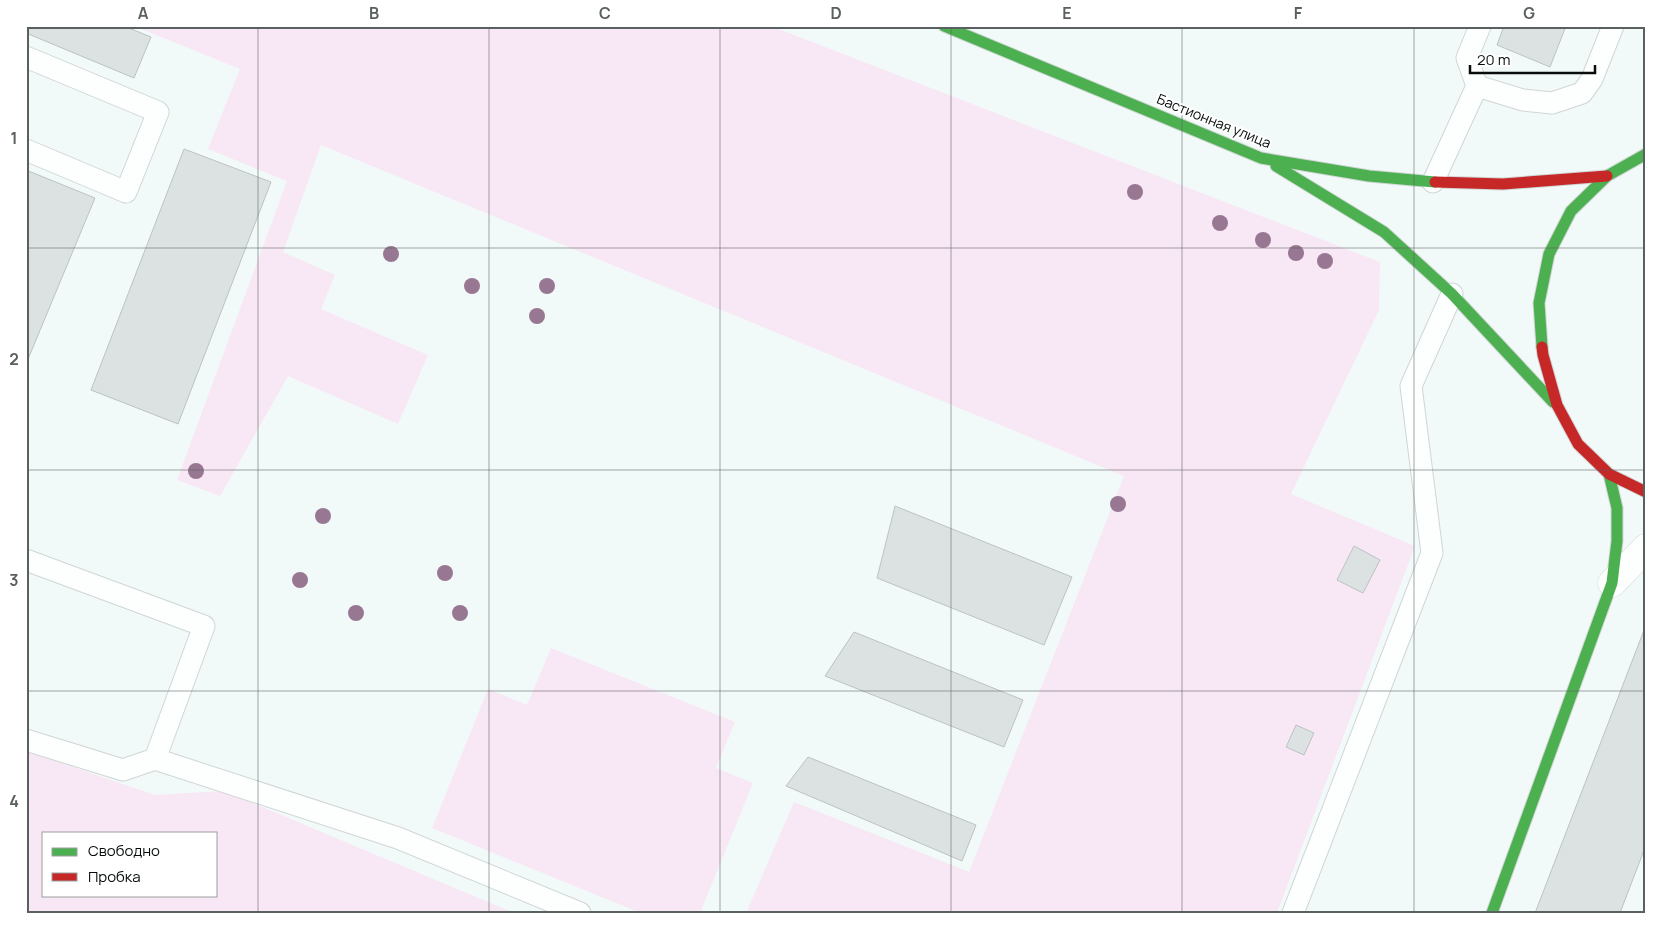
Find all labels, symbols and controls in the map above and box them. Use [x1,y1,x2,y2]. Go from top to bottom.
text: A [138,2,149,24]
text: B [369,2,379,24]
text: C [599,2,611,24]
text: D [830,2,842,24]
text: E [1062,2,1072,24]
text: F [1294,2,1303,24]
text: G [1523,2,1535,24]
scale bar [1470,42,1594,74]
text: 20 m [1477,49,1510,70]
street label: Бастионная улица [1154,89,1274,152]
text: 1 [10,127,18,149]
text: 2 [9,348,19,370]
text: 3 [9,569,19,591]
text: 4 [9,790,19,812]
legend [42,832,218,896]
text: Свободно [88,840,160,861]
text: Пробка [88,866,141,887]

